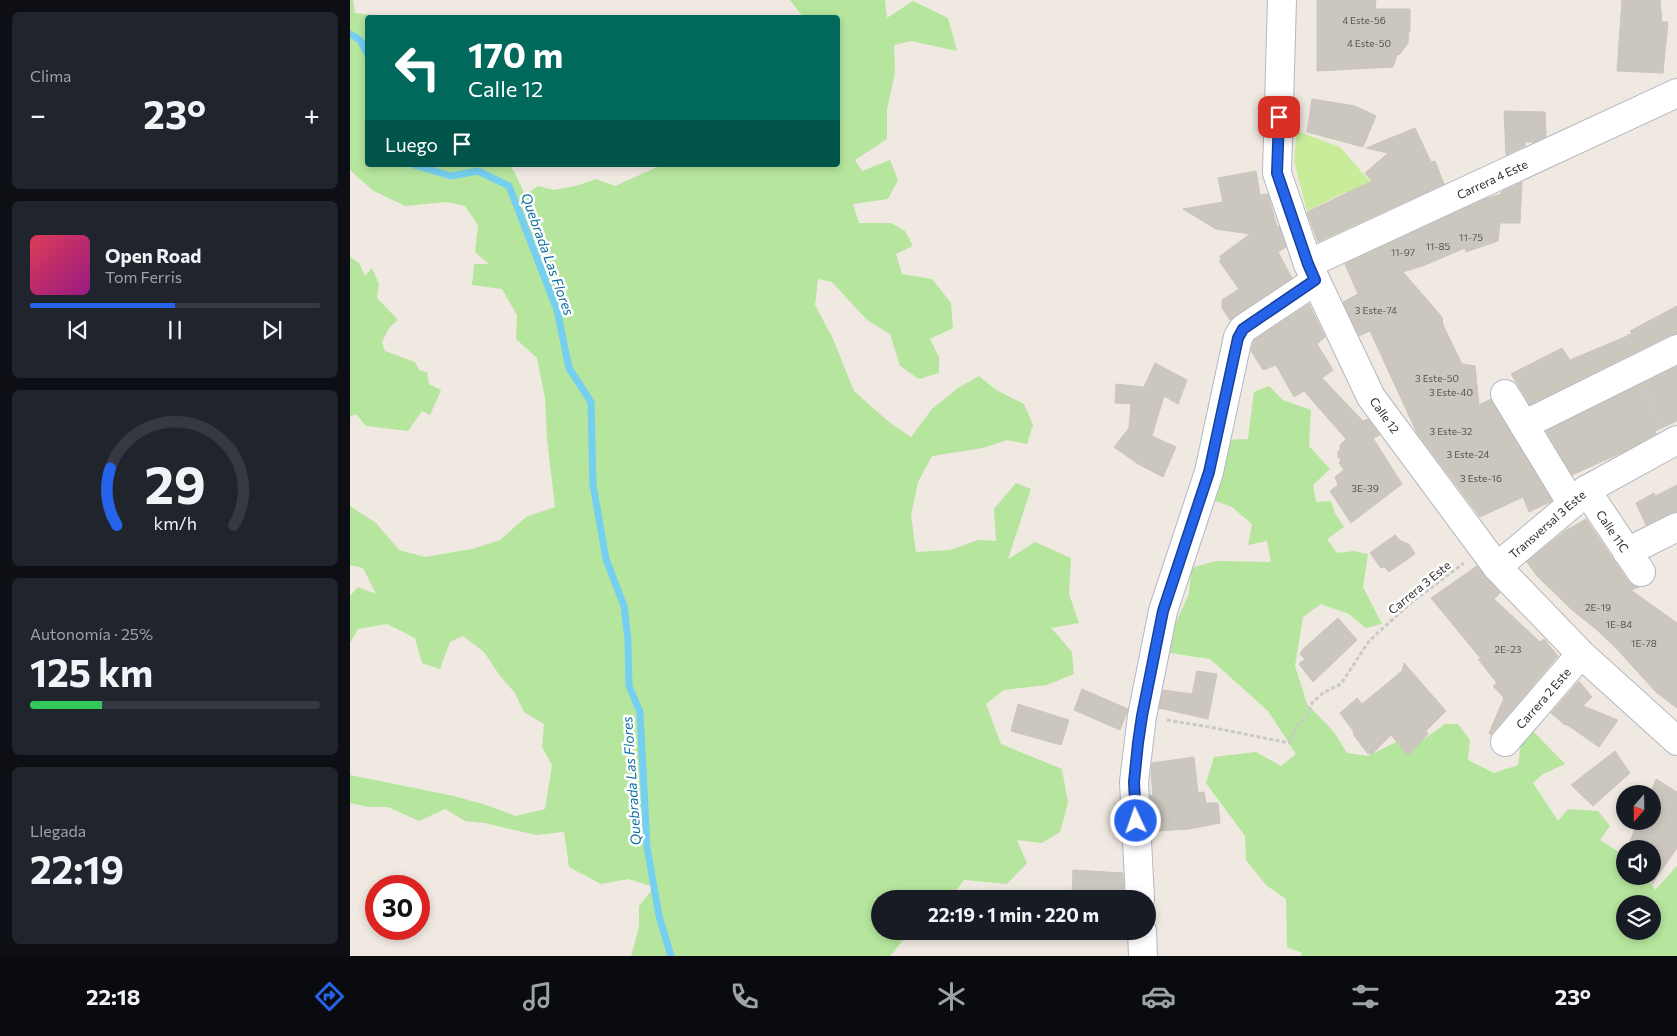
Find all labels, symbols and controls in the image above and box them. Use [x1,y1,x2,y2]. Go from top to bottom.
house number: 4 Este-56 [1342,14,1386,26]
text: 170 m [468,32,563,75]
icon: left [385,35,450,100]
house number: 4 Este-50 [1347,37,1391,49]
text: Clima [30,66,71,85]
text: Calle 12 [468,75,543,102]
text: 23° [143,90,206,137]
pin [1258,96,1300,138]
text: − [30,97,46,131]
text: + [304,97,320,131]
icon: arrive [1265,103,1293,131]
icon: arrive [448,130,476,158]
text: Luego [385,133,438,156]
street label: Carrera 4 Este [1454,156,1530,202]
water label: Quebrada Las Flores [518,190,578,318]
house number: 11-75 [1459,231,1483,243]
house number: 11-85 [1426,240,1451,252]
text: Open Road [105,244,201,267]
house number: 11-97 [1391,246,1415,258]
text: Tom Ferris [105,267,182,286]
house number: 3 Este-74 [1355,304,1397,316]
icon: previous [64,316,92,344]
icon: pause [161,316,189,344]
icon: next [258,316,286,344]
house number: 3 Este-50 [1415,372,1459,384]
house number: 3 Este-40 [1429,386,1473,398]
street label: Calle 12 [1367,394,1403,436]
house number: 3 Este-32 [1430,425,1473,437]
house number: 3 Este-24 [1447,448,1489,460]
text: 29 [144,451,206,515]
house number: 3 Este-16 [1460,472,1502,484]
house number: 3E-39 [1351,482,1379,494]
street label: Transversal 3 Este [1506,487,1588,561]
street label: Calle 11C [1594,507,1632,555]
text: km/h [153,512,197,534]
street label: Carrera 3 Este [1385,558,1453,616]
house number: 2E-19 [1585,601,1611,613]
house number: 1E-84 [1606,618,1632,630]
text: Autonomía · 25% [30,624,153,643]
house number: 1E-78 [1631,637,1657,649]
house number: 2E-23 [1495,643,1522,655]
text: 125 km [30,648,153,695]
street label: Carrera 2 Este [1513,665,1573,731]
water label: Quebrada Las Flores [618,716,644,846]
north arrow [1616,785,1661,830]
map controls [1616,785,1661,940]
position arrow [1109,794,1161,846]
text: Llegada [30,821,86,840]
button: sound [1616,840,1661,885]
text: 22:19 [30,845,124,892]
speed limit sign: 30 [365,875,430,940]
button: layers [1616,895,1661,940]
text: 22:19 · 1 min · 220 m [928,903,1099,926]
icon: directions [312,979,347,1014]
icon: music [520,979,555,1014]
icon: phone [727,979,762,1014]
icon: climate [934,979,969,1014]
icon: car [1141,979,1176,1014]
icon: filters [1348,979,1383,1014]
text: 22:18 [86,983,140,1010]
text: 23° [1555,983,1591,1010]

